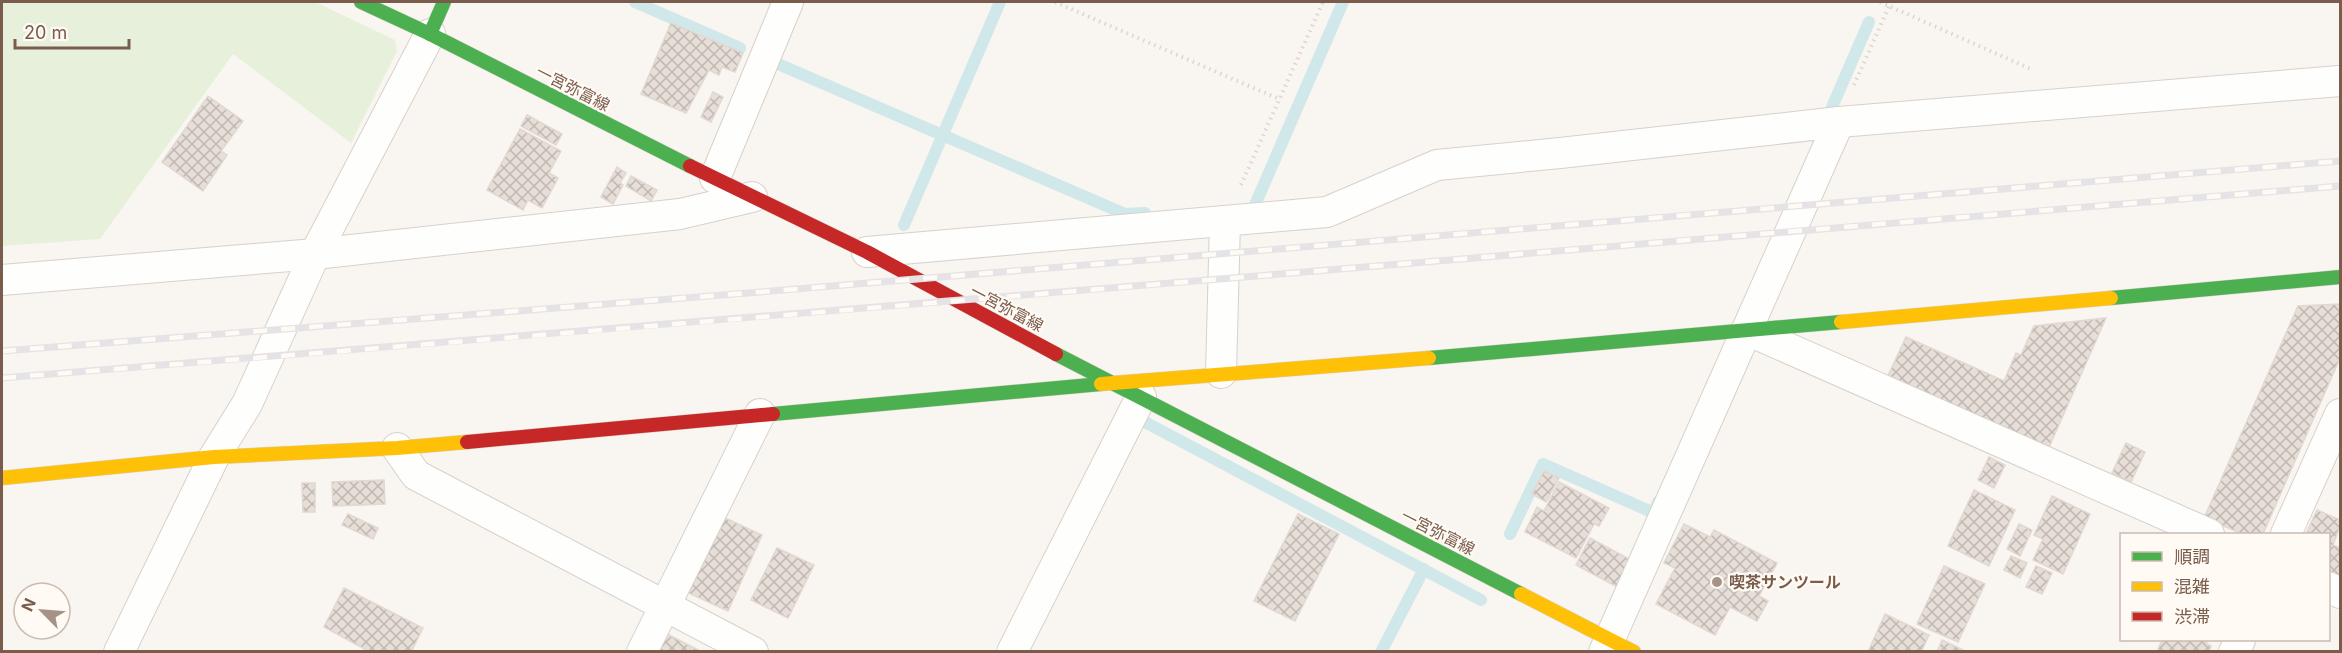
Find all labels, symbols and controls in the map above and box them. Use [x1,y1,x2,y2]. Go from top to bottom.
scale bar [15,12,129,50]
text: 20 m [24,22,67,43]
street label: 一宮弥富線 [533,61,613,115]
street label: 一宮弥富線 [967,280,1047,336]
street label: 一宮弥富線 [1398,505,1478,559]
legend [2120,533,2330,641]
text: 順調 [2174,546,2210,567]
place label: 喫茶サンツール [1729,572,1841,592]
marker: 喫茶サンツール [1710,575,1724,589]
text: 混雑 [2174,576,2210,597]
north arrow [12,581,72,641]
text: N [17,595,40,614]
text: 渋滞 [2174,606,2210,627]

